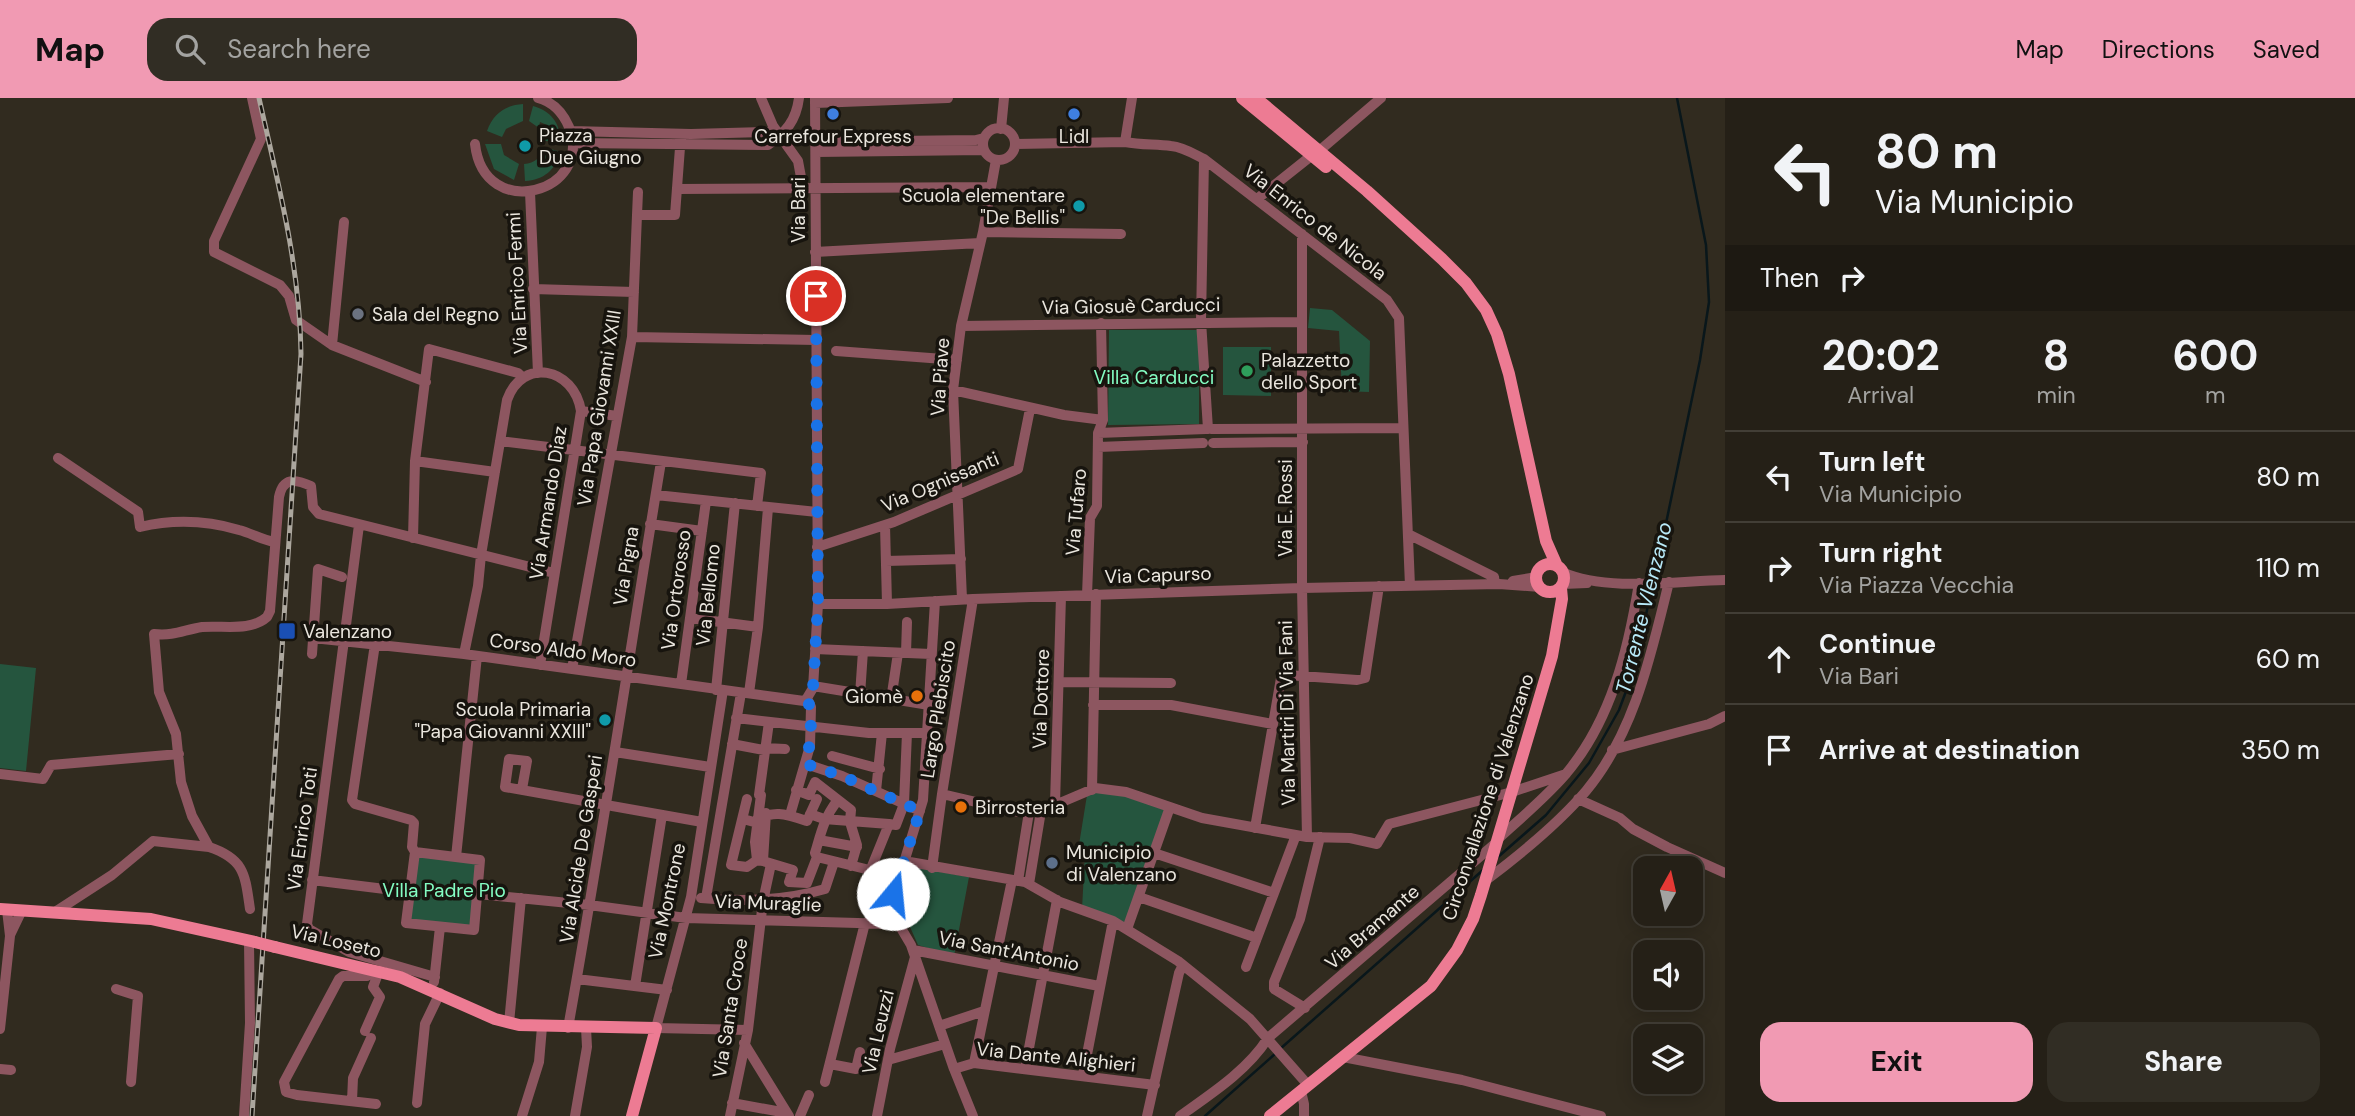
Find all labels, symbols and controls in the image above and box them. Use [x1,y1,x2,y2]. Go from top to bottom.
search box [147,18,637,81]
text: Map [35,28,105,71]
icon: search [171,30,209,68]
text: Search here [227,32,371,66]
text: Map [2016,34,2064,65]
text: Directions [2102,34,2215,65]
text: Saved [2253,34,2320,65]
marker: Carrefour Express [825,106,841,122]
marker: Lidl [1066,106,1082,122]
text: 80 m [1875,119,1998,183]
place label: Piazza Due Giugno [539,123,641,170]
place label: Carrefour Express [754,124,912,149]
place label: Lidl [1059,124,1089,149]
icon: left [1760,126,1851,217]
marker: Piazza Due Giugno [517,138,533,154]
street label: Via Enrico de Nicola [1238,158,1392,286]
street label: Via Bari [786,177,811,243]
text: Via Municipio [1875,181,2074,223]
place label: Scuola elementare "De Bellis" [902,183,1065,230]
marker: Scuola elementare "De Bellis" [1071,198,1087,214]
street label: Via Enrico Fermi [501,211,533,355]
icon: right [1833,259,1871,297]
text: Then [1760,261,1819,295]
pin [786,266,846,326]
icon: arrive [797,277,835,315]
street label: Via Giosuè Carducci [1041,292,1221,320]
place label: Sala del Regno [372,302,499,327]
marker: Sala del Regno [350,306,366,322]
street label: Via Papa Giovanni XXIII [571,308,627,508]
text: 20:02 [1822,328,1940,383]
text: 8 [2043,328,2069,383]
text: 600 [2172,328,2258,383]
street label: Via Piave [925,337,955,417]
place label: Palazzetto dello Sport [1261,348,1357,395]
marker: Palazzetto dello Sport [1239,363,1255,379]
park label: Villa Carducci [1094,365,1214,390]
text: Arrival [1847,380,1914,410]
text: min [2036,380,2076,410]
text: m [2205,380,2226,410]
street label: Via Armando Diaz [523,424,573,582]
text: Turn left [1819,445,1926,479]
street label: Via Ognissanti [877,446,1003,518]
icon: left [1760,458,1798,496]
street label: Via E. Rossi [1273,459,1298,557]
text: 80 m [2256,460,2320,494]
street label: Via Tufaro [1060,467,1092,557]
text: Via Municipio [1819,479,1962,509]
water label: Torrente Vlenzano [1609,519,1679,697]
street label: Via Pigna [607,524,645,608]
street label: Via Ortorosso [655,528,697,652]
text: Turn right [1819,536,1943,570]
street label: Via Bellomo [690,543,726,647]
icon: right [1760,549,1798,587]
text: 110 m [2256,551,2320,585]
street label: Via Capurso [1104,561,1212,589]
text: Via Piazza Vecchia [1819,570,2014,600]
place label: Valenzano [303,619,392,644]
street label: Via Martiri Di Via Fani [1273,620,1301,806]
marker: Valenzano [277,621,297,641]
street label: Corso Aldo Moro [488,627,638,673]
text: Continue [1819,627,1936,661]
street label: Largo Plebiscito [915,638,961,780]
icon: ahead [1760,640,1798,678]
text: 60 m [2256,642,2320,676]
street label: Via Dottore [1027,649,1055,749]
text: Via Bari [1819,661,1899,691]
street label: Circonvallazione di Valenzano [1436,670,1540,924]
place label: Giomè [845,684,903,709]
marker: Giomè [909,688,925,704]
place label: Scuola Primaria "Papa Giovanni XXIII" [414,697,591,744]
marker: Scuola Primaria "Papa Giovanni XXIII" [597,712,613,728]
icon: arrive [1760,731,1798,769]
text: Arrive at destination [1819,733,2080,767]
text: 350 m [2241,733,2320,767]
street label: Via Alcide De Gasperi [554,753,608,945]
street label: Via Enrico Toti [281,765,323,893]
place label: Birrosteria [975,795,1065,820]
marker: Birrosteria [953,799,969,815]
place label: Municipio di Valenzano [1066,840,1177,887]
street label: Via Montrone [643,841,691,961]
marker: Municipio di Valenzano [1044,855,1060,871]
north arrow [1633,856,1703,926]
map controls [1633,856,1703,1094]
position arrow [856,857,930,931]
park label: Villa Padre Pio [382,878,506,903]
street label: Via Bramante [1319,879,1425,975]
street label: Via Muraglie [714,889,822,917]
street label: Via Loseto [288,918,384,964]
street label: Via Sant'Antonio [936,925,1082,977]
street label: Via Santa Croce [707,936,753,1080]
button: sound [1633,940,1703,1010]
street label: Via Leuzzi [856,987,900,1077]
button: Exit [1760,1022,2033,1102]
button: Share [2047,1022,2320,1102]
button: layers [1633,1024,1703,1094]
street label: Via Dante Alighieri [975,1036,1137,1078]

